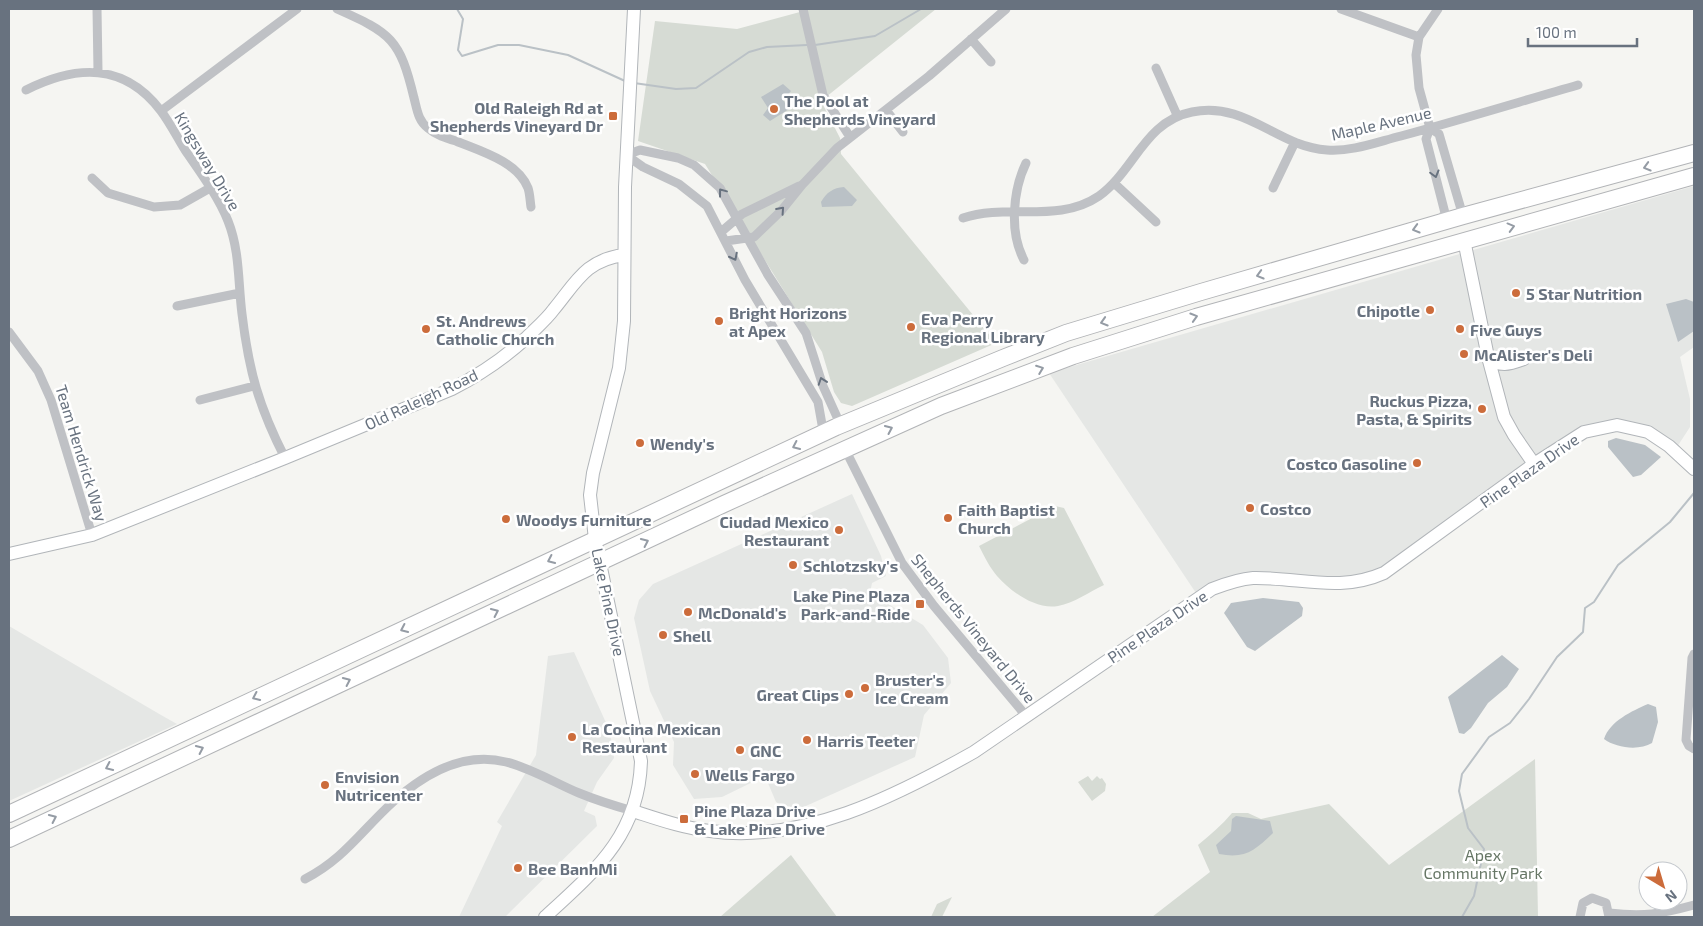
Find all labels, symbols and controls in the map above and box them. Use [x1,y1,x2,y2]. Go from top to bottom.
scale bar [1528,15,1637,47]
text: 100 m [1536,23,1577,41]
place label: The Pool at Shepherds Vineyard [784,91,936,129]
place label: Old Raleigh Rd at Shepherds Vineyard Dr [430,98,603,136]
street label: Maple Avenue [1329,102,1433,144]
marker: The Pool at Shepherds Vineyard [768,103,780,115]
street label: Kingsway Drive [171,108,245,214]
marker: Old Raleigh Rd at Shepherds Vineyard Dr [607,110,619,122]
one-way arrow [1644,161,1652,171]
one-way arrow [1429,170,1440,179]
one-way arrow [719,188,728,198]
one-way arrow [775,207,784,216]
one-way arrow [1507,222,1515,233]
one-way arrow [1412,224,1420,234]
one-way arrow [728,252,738,261]
one-way arrow [1256,269,1264,279]
place label: 5 Star Nutrition [1526,284,1642,303]
marker: 5 Star Nutrition [1510,287,1522,299]
place label: Chipotle [1357,301,1420,320]
place label: Bright Horizons at Apex [729,303,847,340]
marker: Chipotle [1424,304,1436,316]
place label: Eva Perry Regional Library [921,309,1045,347]
place label: St. Andrews Catholic Church [436,311,554,348]
one-way arrow [1190,313,1198,323]
marker: Bright Horizons at Apex [713,315,725,327]
one-way arrow [1101,316,1109,326]
place label: Five Guys [1470,320,1542,340]
marker: Eva Perry Regional Library [905,321,917,333]
marker: St. Andrews Catholic Church [420,323,432,335]
marker: Five Guys [1454,323,1466,335]
place label: McAlister's Deli [1474,345,1593,364]
marker: McAlister's Deli [1458,348,1470,360]
street label: Old Raleigh Road [361,364,481,434]
one-way arrow [1035,365,1044,375]
one-way arrow [818,377,828,386]
street label: Team Hendrick Way [52,382,112,524]
place label: Ruckus Pizza, Pasta, & Spirits [1356,391,1472,428]
marker: Ruckus Pizza, Pasta, & Spirits [1476,403,1488,415]
one-way arrow [884,425,893,436]
street label: Pine Plaza Drive [1476,429,1582,511]
place label: Wendy's [650,434,715,454]
marker: Wendy's [634,437,646,449]
one-way arrow [792,440,801,450]
place label: Costco Gasoline [1286,454,1407,473]
marker: Costco Gasoline [1411,457,1423,469]
place label: Costco [1260,499,1311,518]
place label: Faith Baptist Church [958,500,1055,537]
marker: Costco [1244,502,1256,514]
place label: Woodys Furniture [516,510,652,530]
place label: Ciudad Mexico Restaurant [719,512,829,549]
marker: Faith Baptist Church [942,512,954,524]
marker: Woodys Furniture [500,513,512,525]
marker: Ciudad Mexico Restaurant [833,524,845,536]
one-way arrow [640,537,649,548]
street label: Lake Pine Drive [588,546,630,658]
street label: Shepherds Vineyard Drive [908,550,1040,706]
one-way arrow [547,554,556,564]
place label: Schlotzsky's [803,556,898,576]
marker: Schlotzsky's [787,559,799,571]
place label: Lake Pine Plaza Park-and-Ride [793,586,910,623]
street label: Pine Plaza Drive [1103,586,1211,666]
marker: Lake Pine Plaza Park-and-Ride [914,598,926,610]
place label: McDonald's [698,603,787,622]
marker: McDonald's [682,606,694,618]
one-way arrow [489,608,498,618]
one-way arrow [400,622,409,633]
place label: Shell [673,626,712,645]
marker: Shell [657,629,669,641]
place label: Bruster's Ice Cream [875,670,949,707]
one-way arrow [342,676,351,687]
marker: Bruster's Ice Cream [859,682,871,694]
place label: Great Clips [757,685,839,704]
marker: Great Clips [843,688,855,700]
one-way arrow [252,691,261,701]
place label: La Cocina Mexican Restaurant [582,719,721,756]
marker: La Cocina Mexican Restaurant [566,731,578,743]
place label: Harris Teeter [817,731,916,750]
marker: Harris Teeter [801,734,813,746]
place label: GNC [750,741,781,760]
marker: GNC [734,744,746,756]
one-way arrow [195,745,204,756]
one-way arrow [106,760,115,770]
place label: Wells Fargo [705,765,795,784]
place label: Envision Nutricenter [335,767,423,804]
marker: Wells Fargo [689,768,701,780]
marker: Envision Nutricenter [319,779,331,791]
place label: Pine Plaza Drive & Lake Pine Drive [694,801,825,838]
marker: Pine Plaza Drive & Lake Pine Drive [678,813,690,825]
one-way arrow [48,814,57,825]
park label: Apex Community Park [1423,845,1543,882]
place label: Bee BanhMi [528,859,617,878]
north arrow [1638,861,1688,911]
marker: Bee BanhMi [512,862,524,874]
text: N [1662,887,1681,906]

